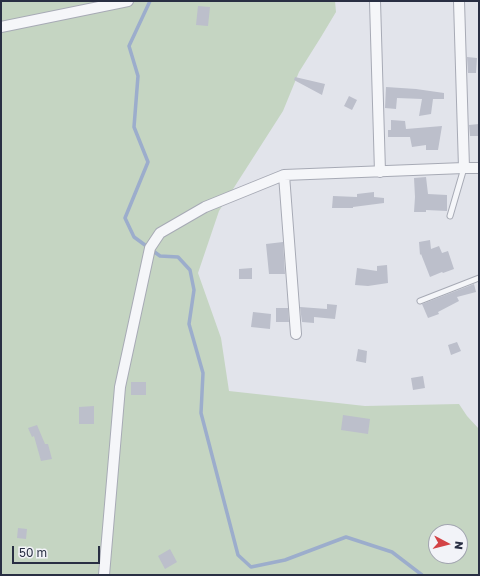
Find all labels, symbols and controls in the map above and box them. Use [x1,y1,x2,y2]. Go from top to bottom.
north arrow [428,524,468,564]
scale bar [14,538,102,564]
text: N [452,540,466,550]
text: 50 m [19,545,47,560]

